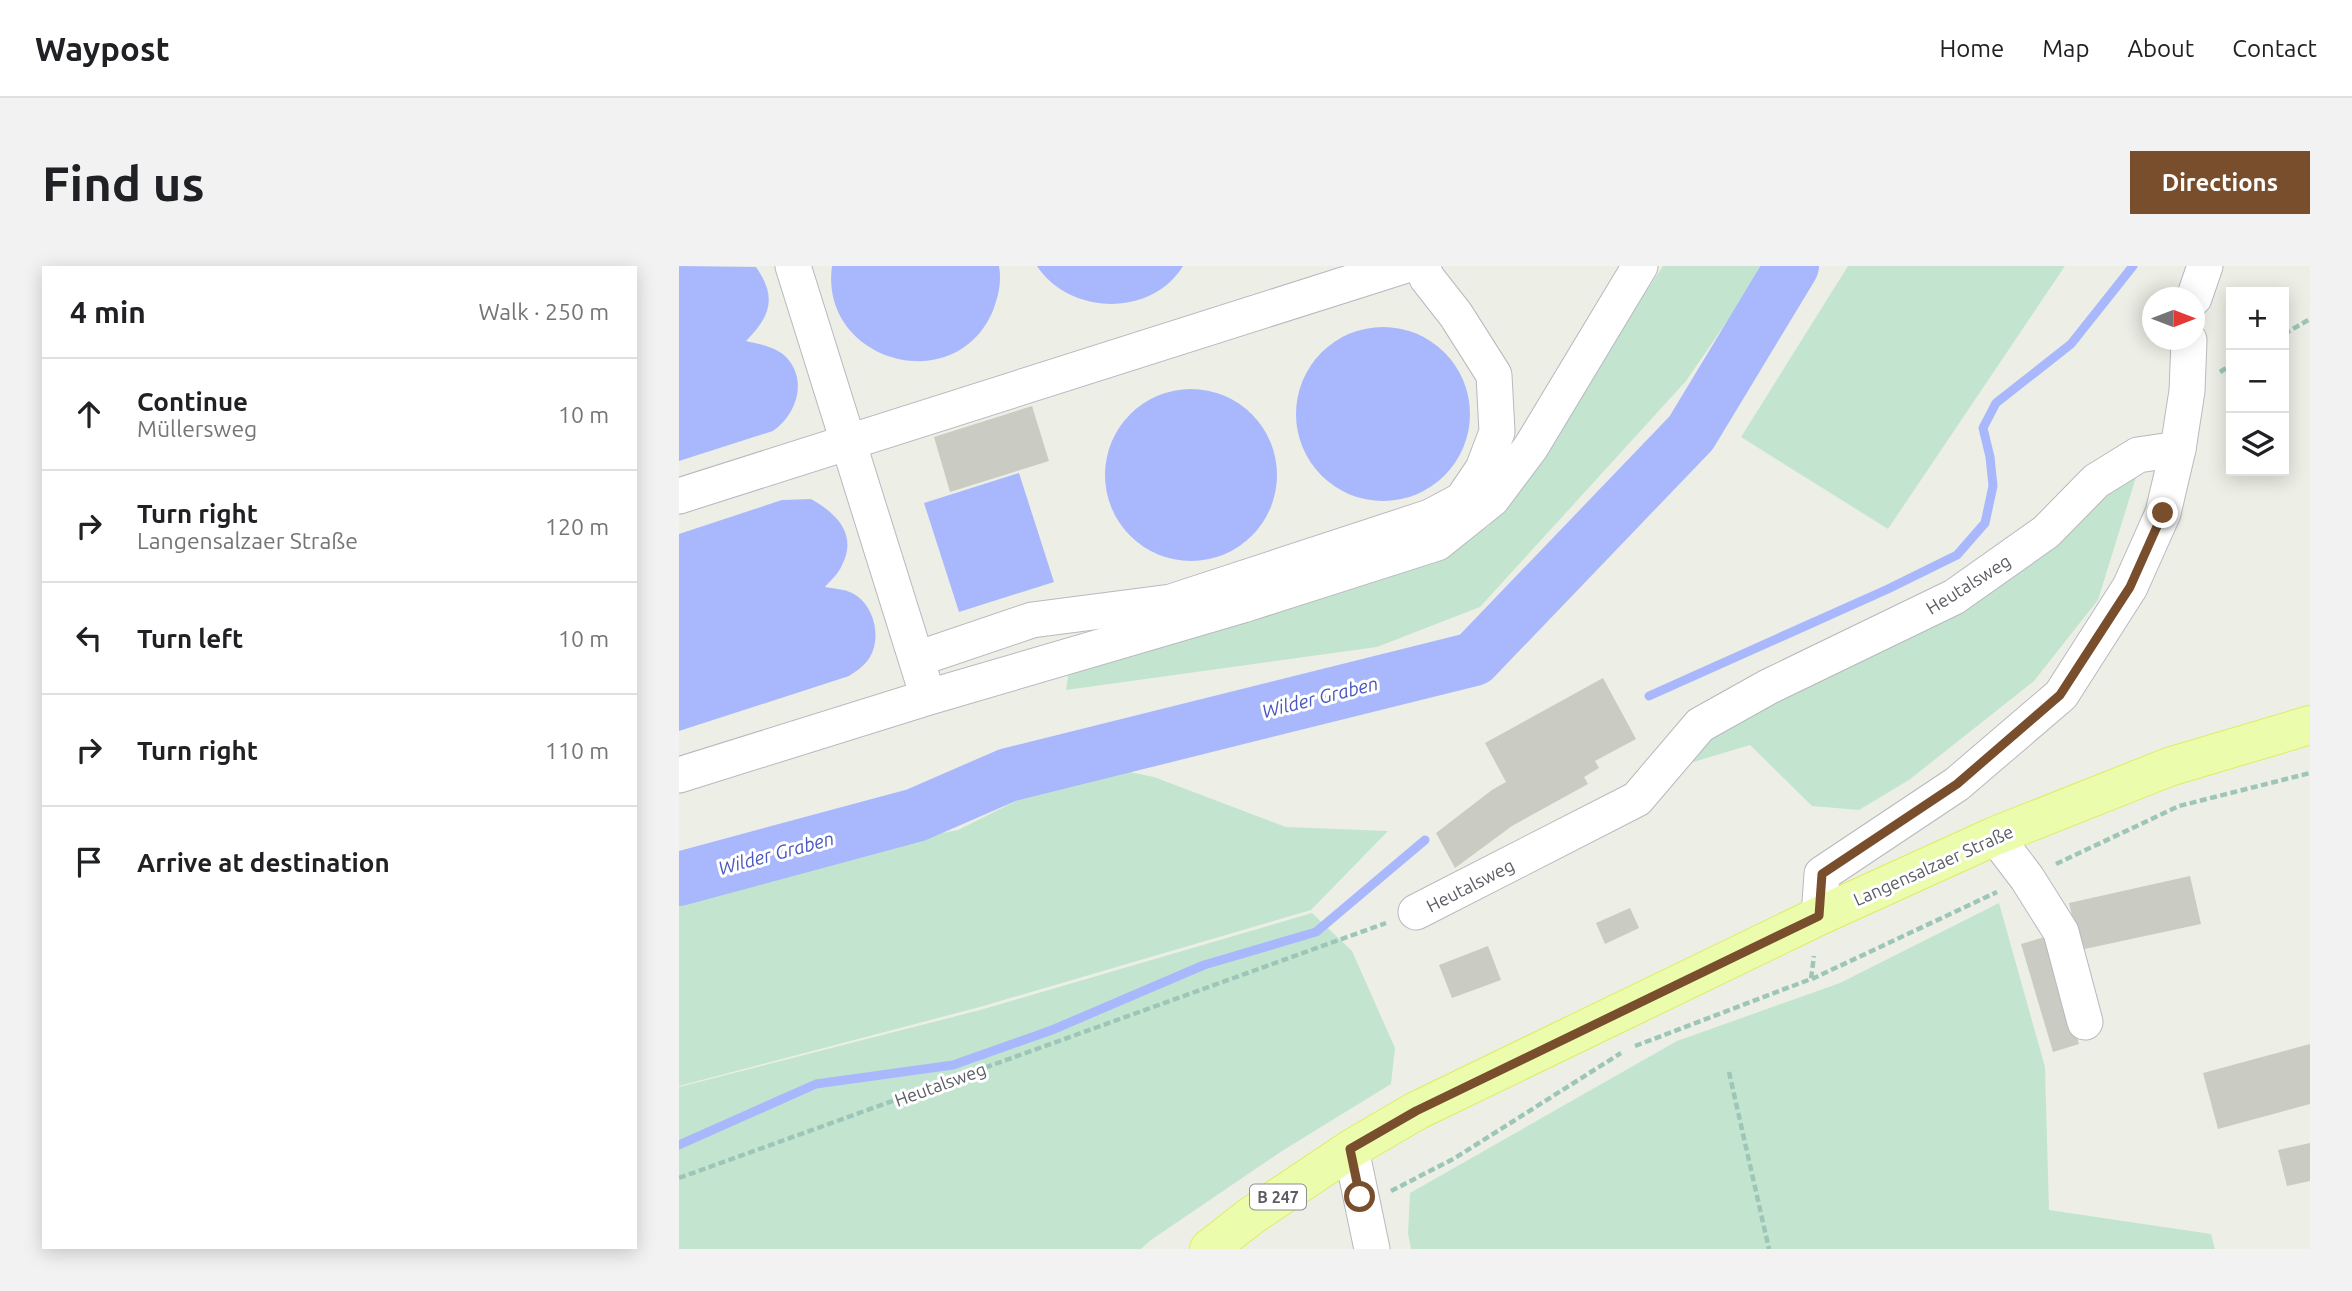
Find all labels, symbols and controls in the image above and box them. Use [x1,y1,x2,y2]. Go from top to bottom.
text: Waypost [35,30,170,67]
text: Home [1939,35,2004,62]
text: Map [2042,35,2089,62]
text: About [2127,35,2194,62]
text: Contact [2232,35,2317,62]
button: Directions [2130,151,2310,214]
text: Find us [42,155,205,210]
north arrow [2142,287,2205,350]
map controls [2226,287,2289,476]
button: + [2226,287,2289,350]
text: 4 min [70,295,146,329]
text: Walk · 250 m [478,299,609,324]
button: − [2226,350,2289,413]
text: Continue [137,387,248,416]
icon: ahead [70,395,108,433]
text: 10 m [558,402,609,427]
button: layers [2226,413,2289,476]
text: Müllersweg [137,416,257,441]
route end [2147,497,2178,528]
text: Turn right [137,499,258,528]
icon: right [70,507,108,545]
text: 120 m [545,514,609,539]
text: Langensalzaer Straße [137,528,358,553]
street label: Heutalsweg [1922,550,2014,618]
icon: left [70,619,108,657]
text: Turn left [137,624,243,653]
text: 10 m [558,626,609,651]
water label: Wilder Graben [1260,672,1380,722]
icon: right [70,731,108,769]
text: Turn right [137,736,258,765]
text: 110 m [545,738,609,763]
street label: Langensalzaer Straße [1850,821,2016,909]
water label: Wilder Graben [716,827,836,879]
icon: arrive [70,843,108,881]
text: Arrive at destination [137,848,390,877]
street label: Heutalsweg [1423,854,1517,916]
street label: Heutalsweg [892,1058,988,1110]
route start [1344,1181,1375,1212]
road number: B 247 [1250,1184,1306,1210]

